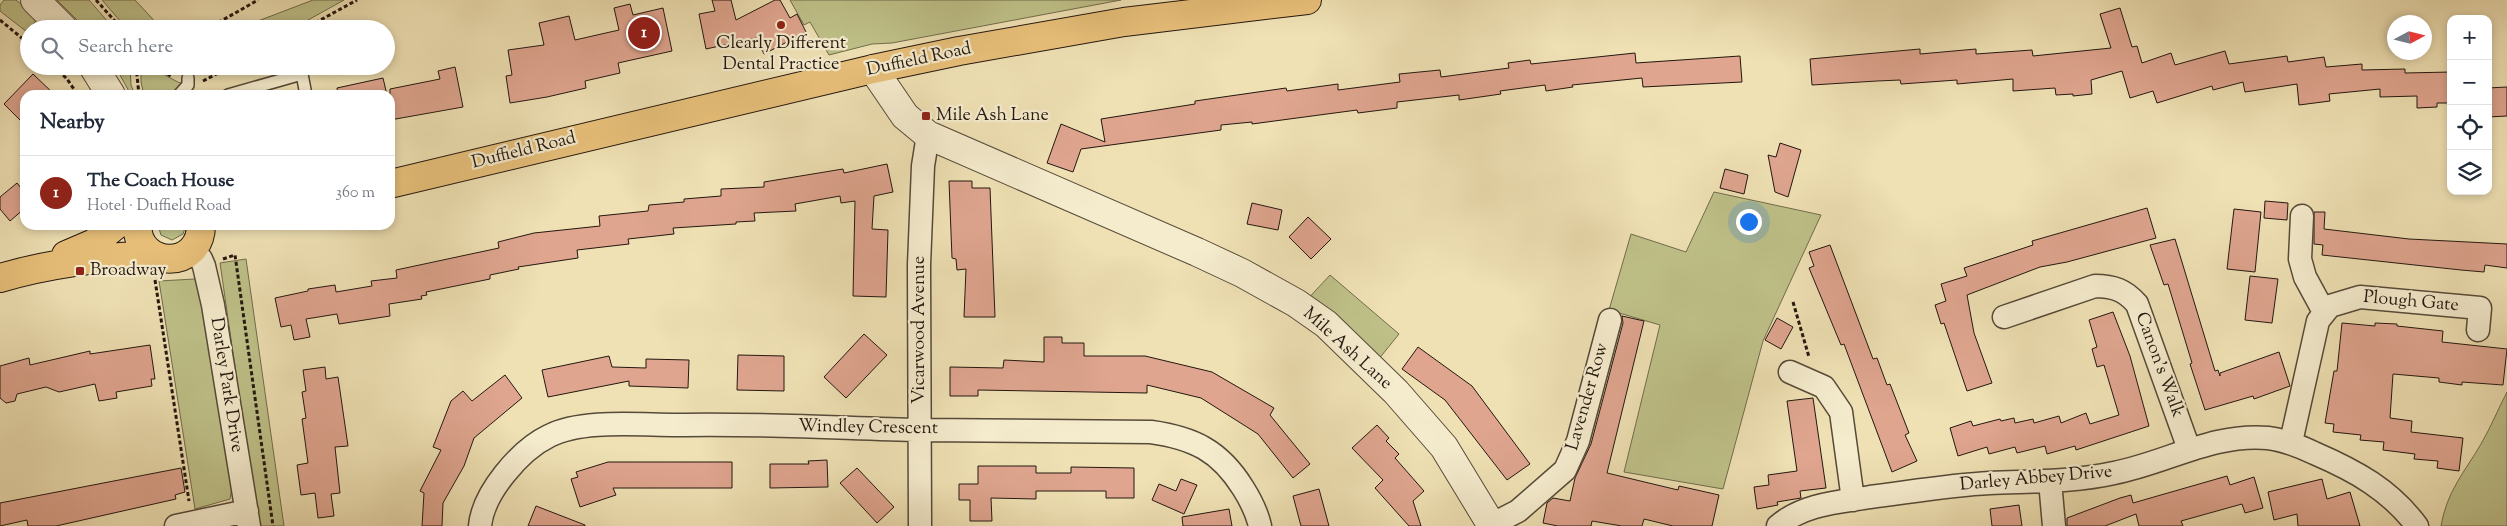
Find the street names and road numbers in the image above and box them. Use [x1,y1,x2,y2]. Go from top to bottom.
street label: Duffield Road [864,36,974,84]
street label: Duffield Road [469,125,579,177]
street label: Vicarwood Avenue [907,256,933,404]
street label: Plough Gate [2362,285,2460,319]
street label: Mile Ash Lane [1296,302,1398,396]
street label: Canon's Walk [2128,309,2190,421]
street label: Darley Park Drive [203,316,249,454]
street label: Lavender Row [1560,340,1616,454]
street label: Windley Crescent [798,414,938,442]
street label: Darley Abbey Drive [1959,459,2113,499]

